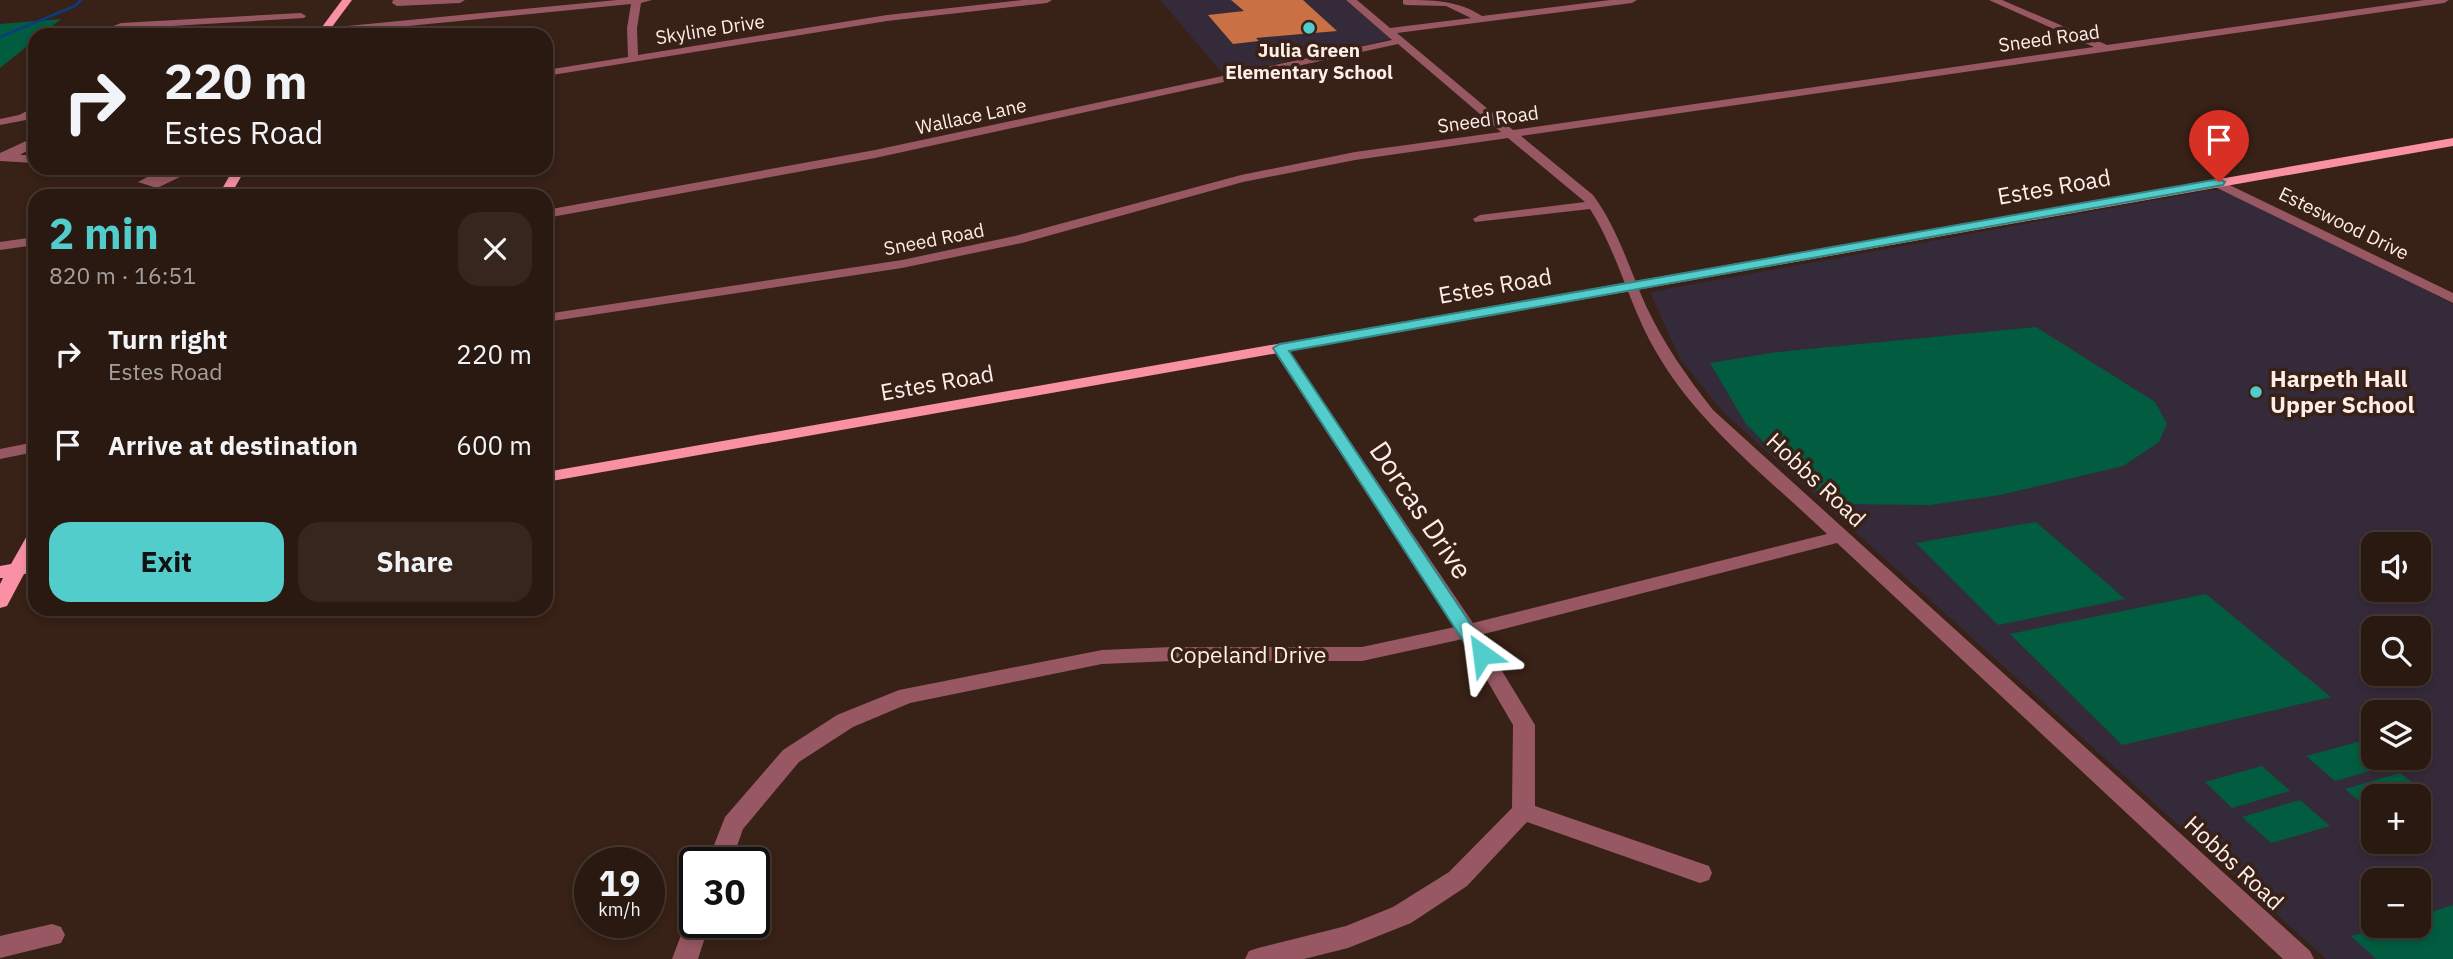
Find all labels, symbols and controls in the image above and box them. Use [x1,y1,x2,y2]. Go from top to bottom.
street label: Skyline Drive [654,9,766,49]
street label: Sneed Road [1997,19,2101,57]
marker: Julia Green Elementary School [1301,20,1317,36]
place label: Julia Green Elementary School [1225,38,1393,84]
text: 220 m [164,49,308,112]
icon: right [49,56,140,147]
street label: Wallace Lane [913,93,1029,139]
street label: Sneed Road [1436,100,1540,138]
pin [2189,110,2249,182]
text: Estes Road [164,111,323,153]
icon: arrive [2200,121,2238,159]
street label: Estes Road [1995,161,2113,211]
street label: Esteswood Drive [2275,181,2413,265]
text: 2 min [49,206,159,261]
button: close [458,212,532,286]
street label: Sneed Road [882,217,986,261]
text: 820 m · 16:51 [49,260,196,290]
street label: Estes Road [1436,260,1554,310]
text: Turn right [108,322,227,356]
icon: right [49,335,87,373]
text: 220 m [456,337,532,371]
text: Estes Road [108,356,223,386]
street label: Estes Road [878,357,996,407]
place label: Harpeth Hall Upper School [2270,363,2414,419]
marker: Harpeth Hall Upper School [2248,384,2264,400]
icon: arrive [49,426,87,464]
street label: Hobbs Road [1761,426,1873,533]
text: Arrive at destination [108,428,358,462]
text: 600 m [456,428,532,462]
street label: Dorcas Drive [1362,434,1481,586]
button: Exit [49,522,284,602]
button: Share [298,522,532,602]
map controls [2361,532,2431,938]
button: sound [2361,532,2431,602]
button: search [2361,616,2431,686]
position arrow [1445,617,1519,691]
street label: Copeland Drive [1170,639,1326,669]
button: layers [2361,700,2431,770]
button: + [2361,784,2431,854]
street label: Hobbs Road [2179,809,2291,916]
speed limit sign: 30 [679,847,770,938]
text: 19 [598,860,641,906]
button: − [2361,868,2431,938]
text: km/h [598,898,641,921]

